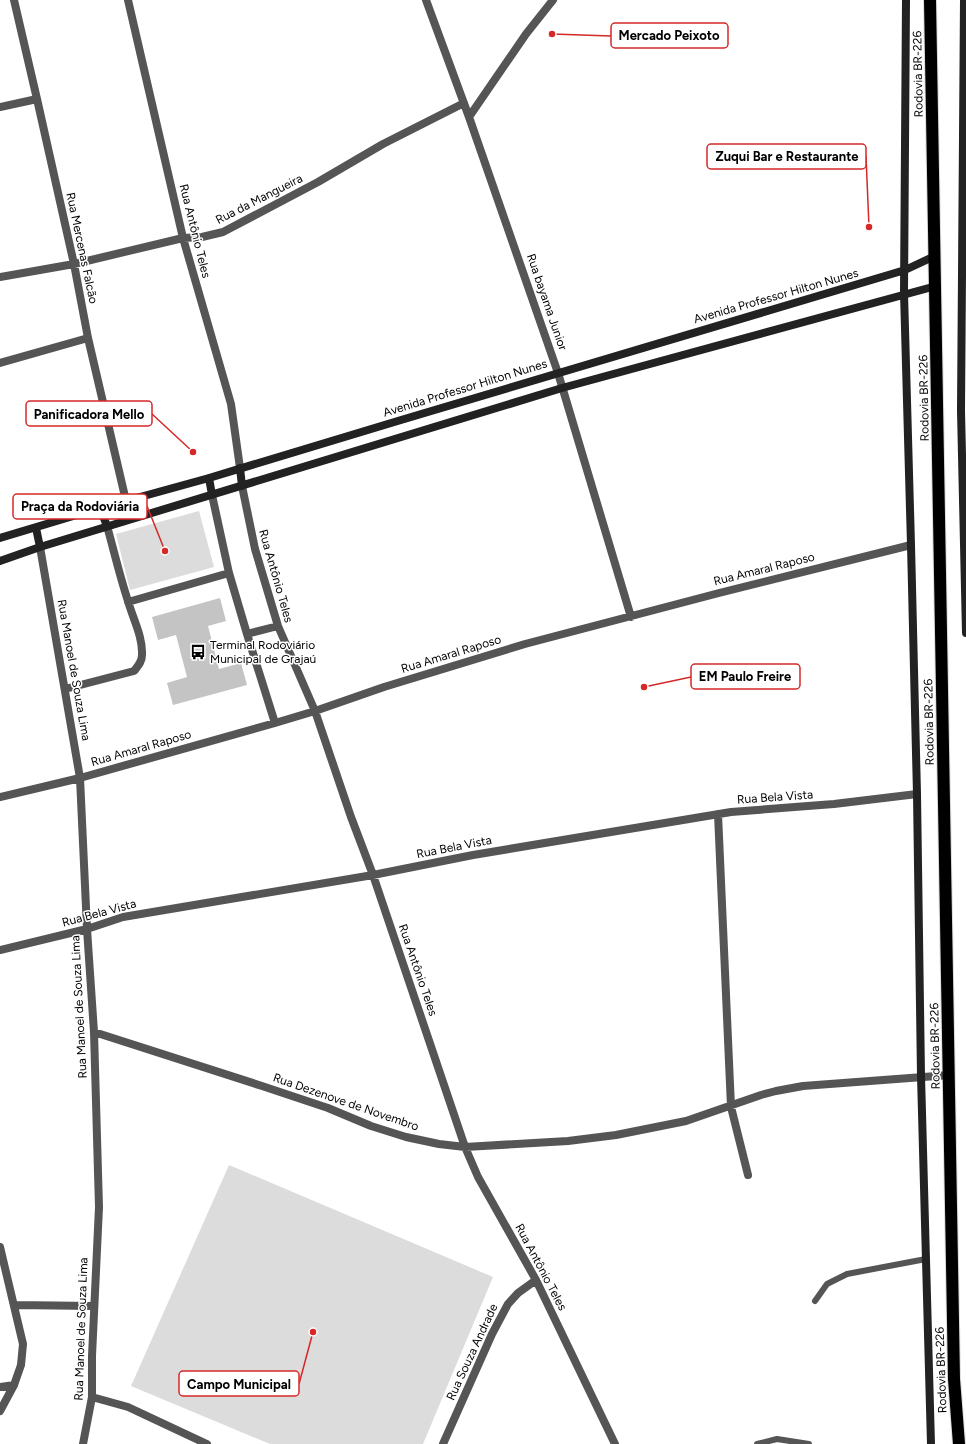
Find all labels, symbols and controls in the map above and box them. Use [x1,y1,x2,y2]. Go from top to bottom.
callout: Mercado Peixoto [611,23,728,48]
text: Mercado Peixoto [619,28,720,43]
street label: Rodovia BR-226 [910,30,926,117]
callout: Zuqui Bar e Restaurante [707,144,866,169]
text: Zuqui Bar e Restaurante [715,149,859,164]
street label: Rua da Mangueira [213,171,305,227]
street label: Rua Antônio Teles [177,183,214,280]
street label: Rua Mercenas Falcão [63,191,101,305]
street label: Rua bayama Junior [524,252,570,352]
street label: Avenida Professor Hilton Nunes [692,266,860,326]
street label: Rodovia BR-226 [916,354,932,441]
street label: Avenida Professor Hilton Nunes [381,356,549,420]
callout: Panificadora Mello [26,401,152,426]
text: Panificadora Mello [34,407,145,422]
callout: Praça da Rodoviária [13,494,147,519]
text: Praça da Rodoviária [21,499,139,514]
street label: Rua Antônio Teles [256,528,296,625]
street label: Rua Amaral Raposo [712,550,816,588]
street label: Rua Manoel de Souza Lima [55,598,93,742]
street label: Rua Amaral Raposo [399,632,503,676]
place label: Terminal Rodoviário Municipal de Grajaú [210,638,316,666]
bus stop icon: Terminal Rodoviário Municipal de Grajaú [189,643,207,661]
callout: EM Paulo Freire [691,664,800,689]
text: EM Paulo Freire [699,669,791,684]
street label: Rodovia BR-226 [921,678,937,765]
street label: Rua Amaral Raposo [89,727,193,769]
street label: Rua Bela Vista [736,787,814,807]
street label: Rua Bela Vista [415,833,493,861]
street label: Rua Bela Vista [60,896,138,930]
street label: Rua Antônio Teles [396,922,440,1018]
street label: Rua Manoel de Souza Lima [68,935,90,1079]
street label: Rodovia BR-226 [927,1002,943,1089]
street label: Rua Dezenove de Novembro [271,1070,421,1134]
street label: Rua Antônio Teles [512,1221,570,1313]
street label: Rua Manoel de Souza Lima [72,1257,90,1401]
street label: Rua Souza Andrade [443,1301,501,1402]
street label: Rodovia BR-226 [932,1326,950,1413]
callout: Campo Municipal [179,1371,299,1396]
text: Campo Municipal [187,1377,291,1392]

